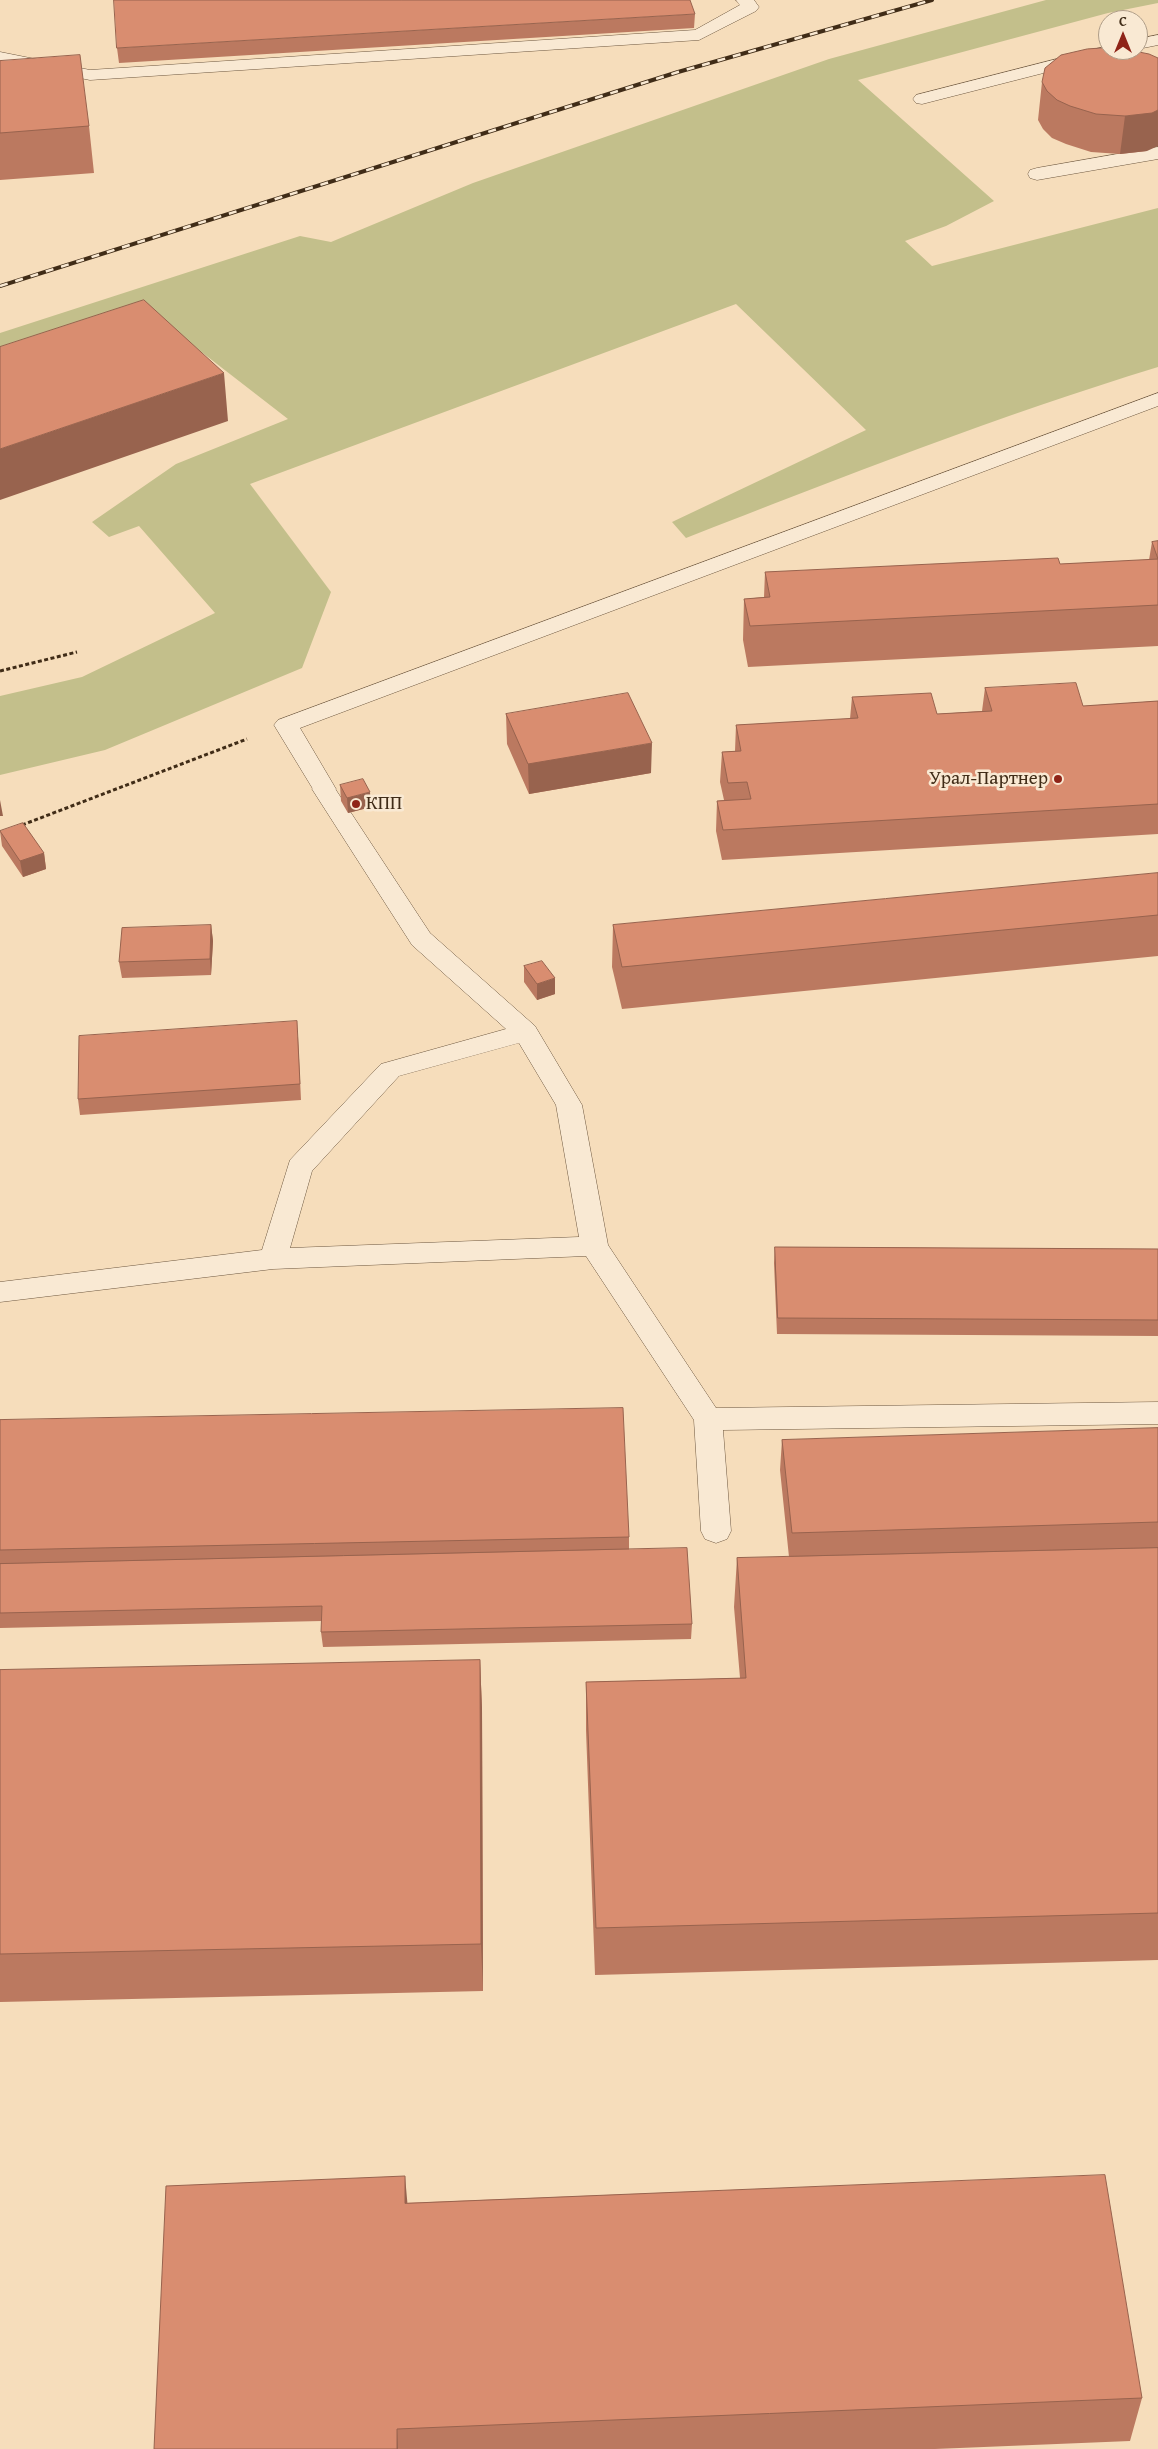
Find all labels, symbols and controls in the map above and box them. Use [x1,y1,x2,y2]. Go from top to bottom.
north arrow [1098,10,1148,60]
text: С [1119,11,1127,31]
place label: Урал-Партнер [929,768,1048,790]
marker: Урал-Партнер [1052,773,1064,785]
place label: КПП [366,793,402,815]
marker: КПП [350,798,362,810]

